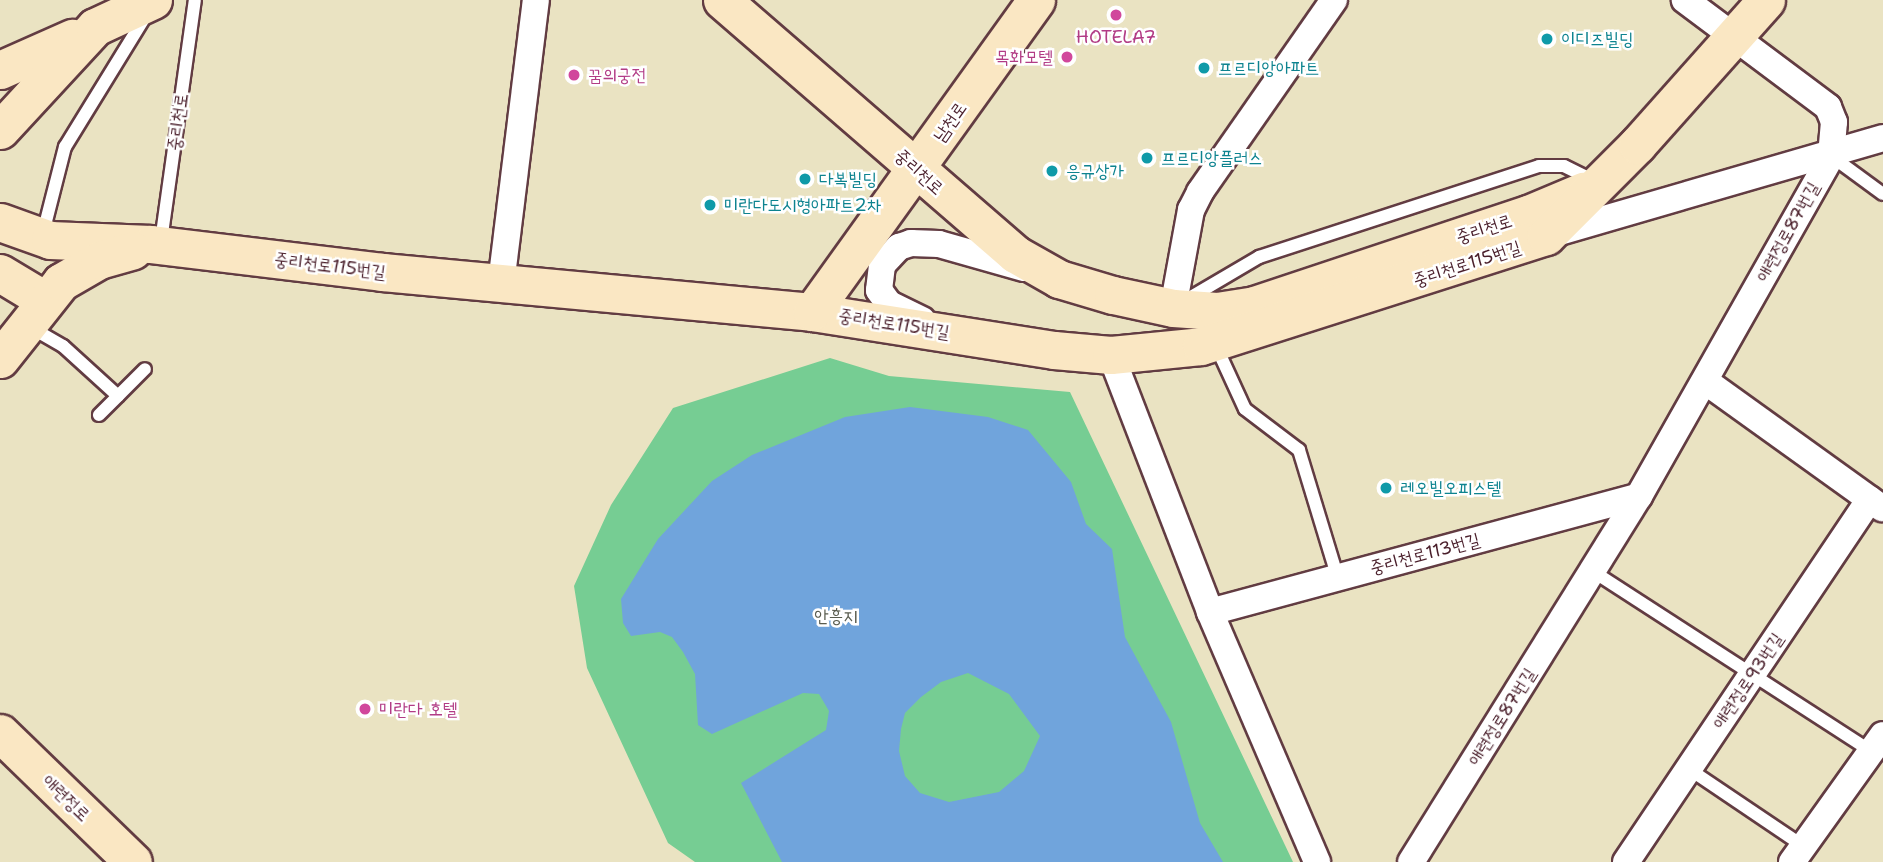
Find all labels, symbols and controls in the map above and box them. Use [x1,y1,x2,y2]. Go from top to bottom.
marker: HOTELA7 [1108,7,1124,23]
place label: HOTELA7 [1076,26,1156,48]
place label: 이디즈빌딩 [1561,28,1633,50]
marker: 이디즈빌딩 [1539,31,1555,47]
place label: 목화모텔 [995,46,1053,68]
marker: 목화모텔 [1059,49,1075,65]
place label: 프르디앙아파트 [1218,57,1319,79]
marker: 프르디앙아파트 [1196,60,1212,76]
place label: 꿈의궁전 [588,64,646,86]
marker: 꿈의궁전 [566,67,582,83]
street label: 중리천로 [163,92,193,152]
street label: 남천로 [929,98,971,146]
street label: 중리천로 [890,145,948,199]
place label: 프르디앙플러스 [1161,147,1262,169]
marker: 프르디앙플러스 [1139,150,1155,166]
place label: 응규상가 [1066,160,1124,182]
marker: 응규상가 [1044,163,1060,179]
place label: 다복빌딩 [819,168,877,190]
marker: 다복빌딩 [797,171,813,187]
street label: 애련정로87번길 [1752,178,1824,286]
place label: 미란다도시형아파트2차 [724,194,881,216]
marker: 미란다도시형아파트2차 [702,197,718,213]
street label: 중리천로 [1453,210,1515,248]
street label: 중리천로115번길 [1410,236,1524,292]
street label: 중리천로115번길 [273,248,387,284]
street label: 중리천로115번길 [837,305,951,343]
place label: 레오빌오피스텔 [1400,477,1501,499]
marker: 레오빌오피스텔 [1378,480,1394,496]
street label: 중리천로113번길 [1368,529,1482,579]
park label: 안흥지 [814,605,858,627]
street label: 애련정로93번길 [1708,629,1788,733]
street label: 애련정로87번길 [1463,664,1541,770]
place label: 미란다 호텔 [379,698,458,720]
marker: 미란다 호텔 [357,701,373,717]
street label: 애련정로 [38,770,94,826]

